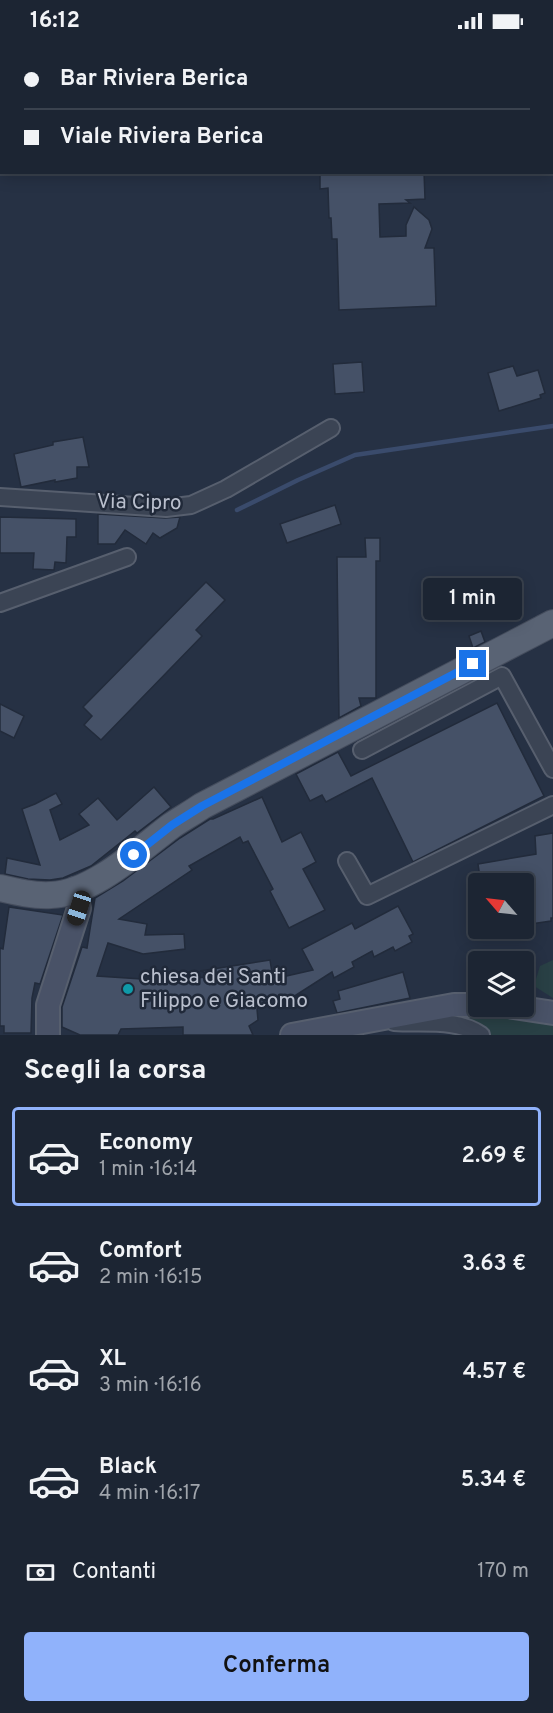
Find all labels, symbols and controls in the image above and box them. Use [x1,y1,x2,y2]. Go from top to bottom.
text: 16:12 [30,8,80,35]
text: Bar Riviera Berica [60,66,248,93]
text: Viale Riviera Berica [60,124,264,151]
street label: Via Cipro [96,489,182,517]
callout: 1 min [424,577,522,619]
text: 1 min [449,586,496,612]
route end [459,650,486,677]
route start [120,841,147,868]
north arrow [468,873,534,939]
map controls [468,873,534,1017]
car [65,888,93,928]
button: layers [468,951,534,1017]
place label: chiesa dei Santi Filippo e Giacomo [140,964,308,1015]
marker: chiesa dei Santi Filippo e Giacomo [121,982,135,996]
text: Scegli la corsa [24,1054,206,1088]
icon: car [27,1130,81,1184]
text: Economy [99,1130,193,1157]
text: 2.69 € [462,1143,526,1170]
text: 1 min · 16:14 [99,1157,197,1183]
icon: car [27,1238,81,1292]
text: Comfort [99,1238,182,1265]
text: 3.63 € [462,1251,526,1278]
text: 2 min · 16:15 [99,1265,202,1291]
icon: car [27,1346,81,1400]
text: XL [99,1346,126,1373]
text: 4.57 € [463,1359,526,1386]
text: 3 min · 16:16 [99,1373,202,1399]
icon: car [27,1454,81,1508]
text: Black [99,1454,157,1481]
text: 5.34 € [461,1467,526,1494]
text: 4 min · 16:17 [99,1481,201,1507]
icon: cash [24,1556,57,1589]
text: Contanti [72,1559,156,1586]
text: 170 m [477,1559,529,1585]
button: Conferma [24,1632,529,1701]

